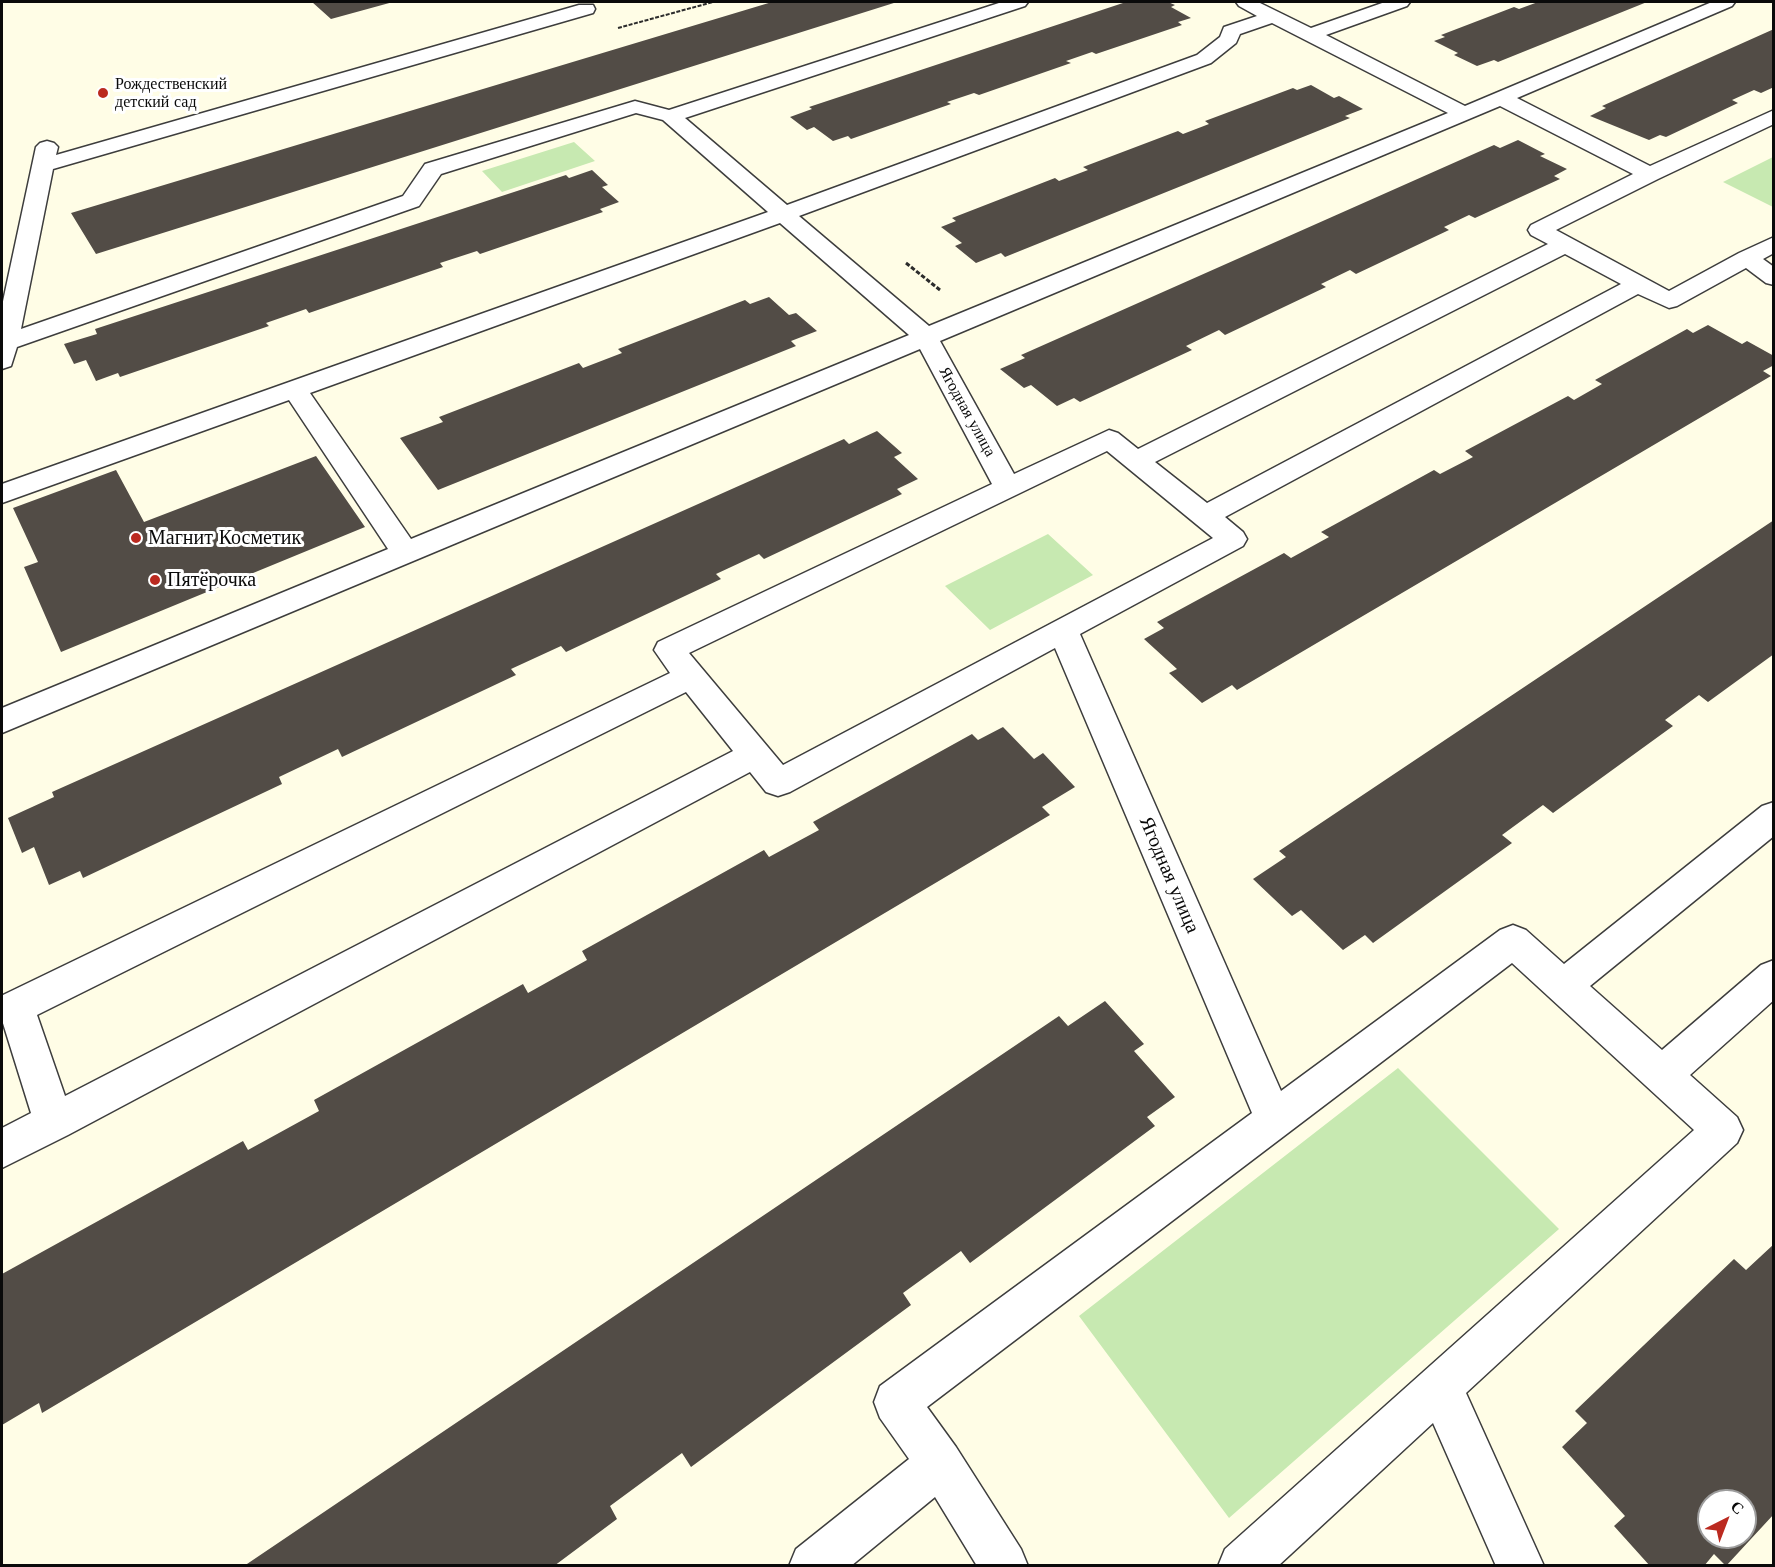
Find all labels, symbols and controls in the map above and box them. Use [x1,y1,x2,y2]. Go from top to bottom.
place label: Рождественский детский сад [115,74,227,112]
marker: Рождественский детский сад [96,86,110,100]
street label: Ягодная улица [934,364,1000,460]
place label: Магнит Косметик [148,526,301,550]
marker: Магнит Косметик [129,531,143,545]
place label: Пятёрочка [167,568,256,592]
marker: Пятёрочка [148,573,162,587]
street label: Ягодная улица [1134,813,1204,937]
north arrow [1697,1489,1757,1549]
text: С [1727,1496,1749,1518]

